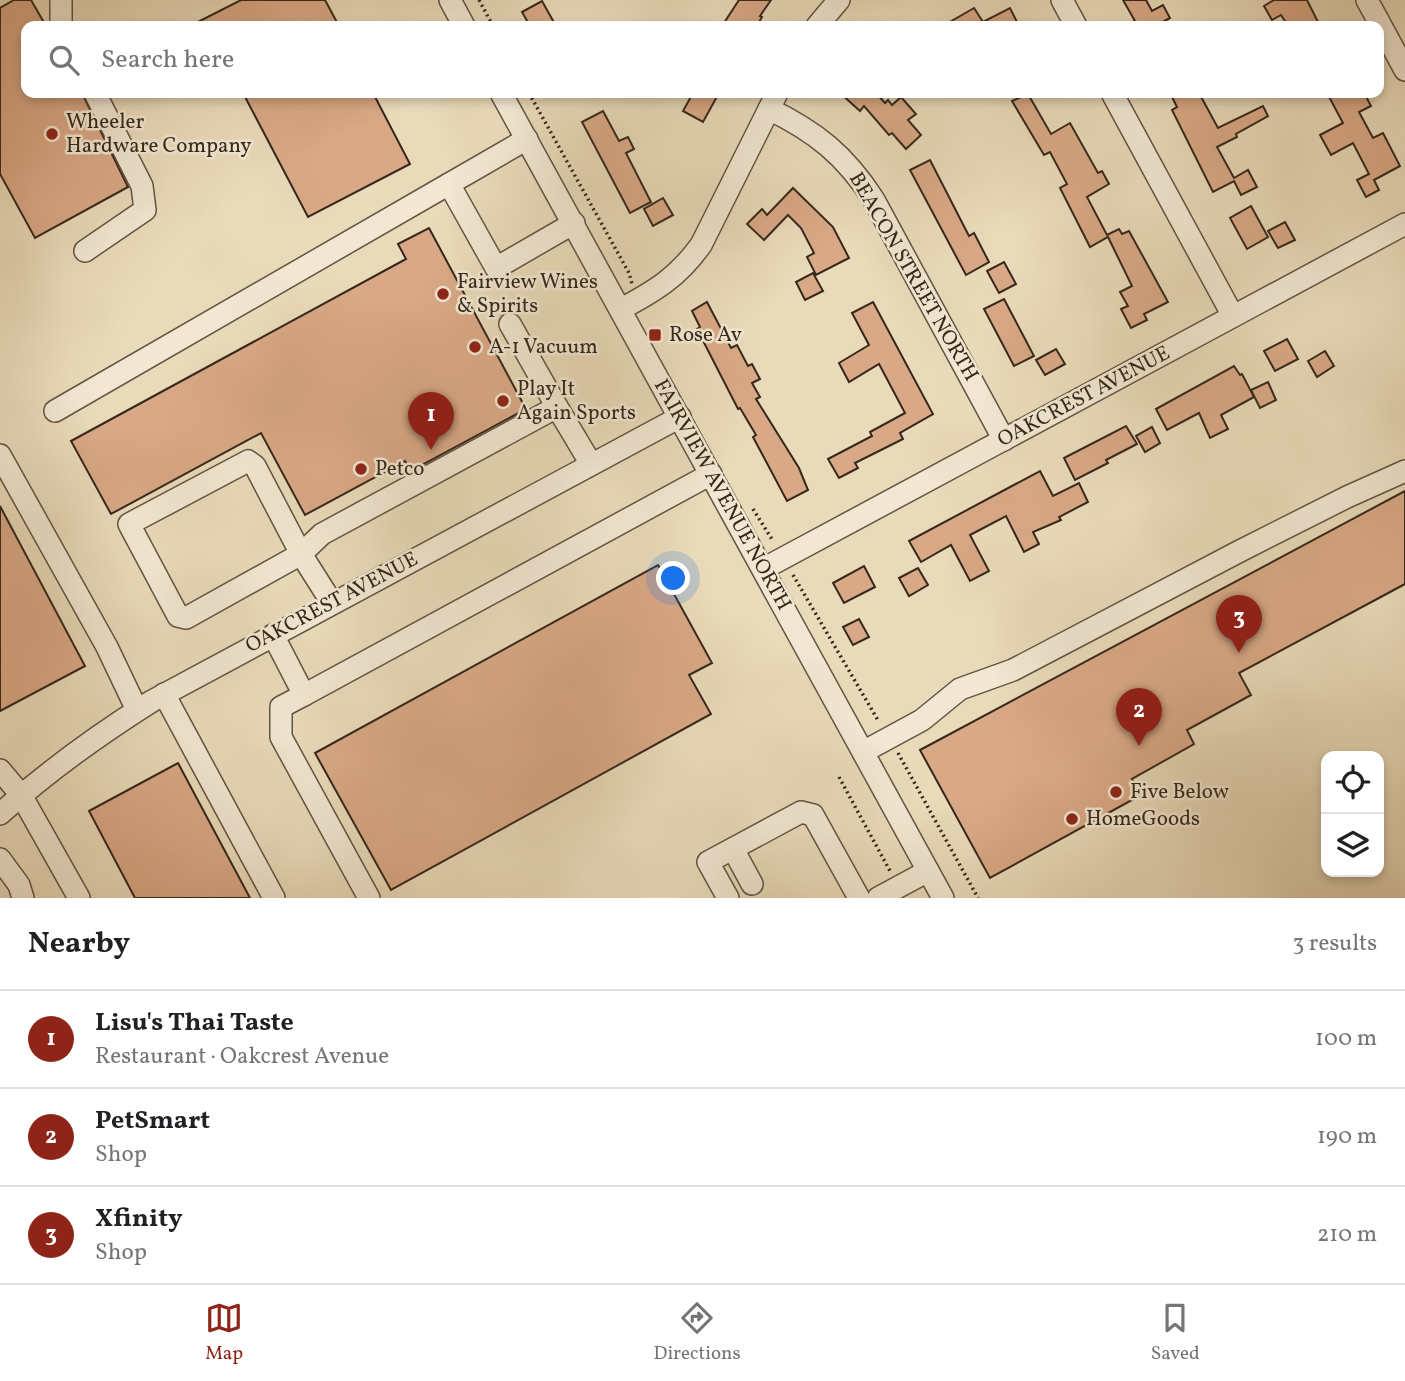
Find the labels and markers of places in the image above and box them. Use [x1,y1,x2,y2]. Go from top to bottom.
place label: Wheeler Hardware Company [66,108,252,161]
marker: Wheeler Hardware Company [44,126,60,142]
place label: Fairview Wines & Spirits [457,268,598,321]
marker: Fairview Wines & Spirits [435,286,451,302]
place label: Rose Av [669,321,742,350]
marker: Rose Av [647,327,663,343]
place label: A-1 Vacuum [489,333,598,362]
marker: A-1 Vacuum [467,339,483,355]
place label: Play It Again Sports [517,375,636,428]
pin: 1 [408,392,454,450]
marker: Play It Again Sports [495,393,511,409]
place label: Petco [375,455,424,484]
marker: Petco [353,461,369,477]
pin: 3 [1216,595,1262,653]
pin: 2 [1116,688,1162,746]
place label: Five Below [1130,778,1229,807]
marker: Five Below [1108,784,1124,800]
place label: HomeGoods [1086,805,1200,834]
marker: HomeGoods [1064,811,1080,827]

